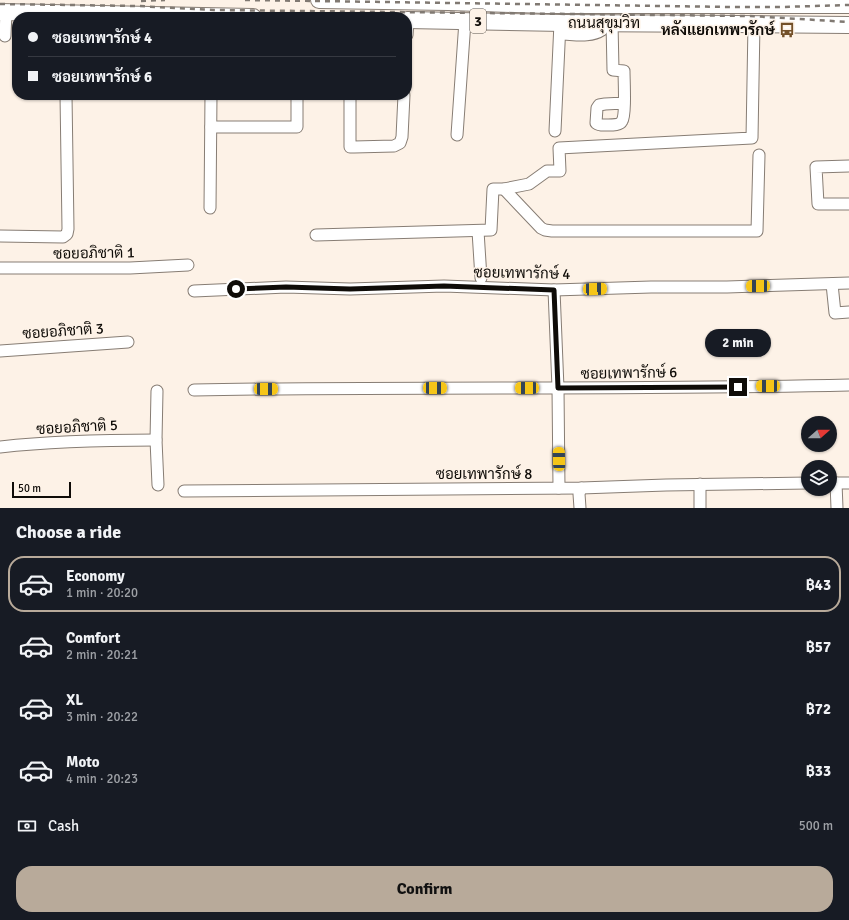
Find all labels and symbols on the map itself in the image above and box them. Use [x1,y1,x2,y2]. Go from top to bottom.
road number: 3 [470,9,486,33]
street label: ถนนสุขุมวิท [568,14,640,34]
place label: หลังแยกเทพารักษ์ [661,20,775,39]
bus stop icon: หลังแยกเทพารักษ์ [778,21,796,39]
street label: ซอยอภิชาติ 1 [53,243,135,263]
street label: ซอยเทพารักษ์ 4 [474,262,571,283]
route start [227,280,245,298]
car [746,280,770,292]
car [583,283,607,295]
street label: ซอยอภิชาติ 3 [22,319,104,343]
callout: 2 min [705,329,771,357]
street label: ซอยเทพารักษ์ 6 [580,362,677,383]
route end [729,378,747,396]
car [756,380,780,392]
car [423,382,447,394]
car [515,382,539,394]
car [254,383,278,395]
street label: ซอยอภิชาติ 5 [36,416,118,438]
north arrow [801,416,837,452]
car [553,447,565,471]
street label: ซอยเทพารักษ์ 8 [436,464,532,483]
scale bar [12,480,71,499]

